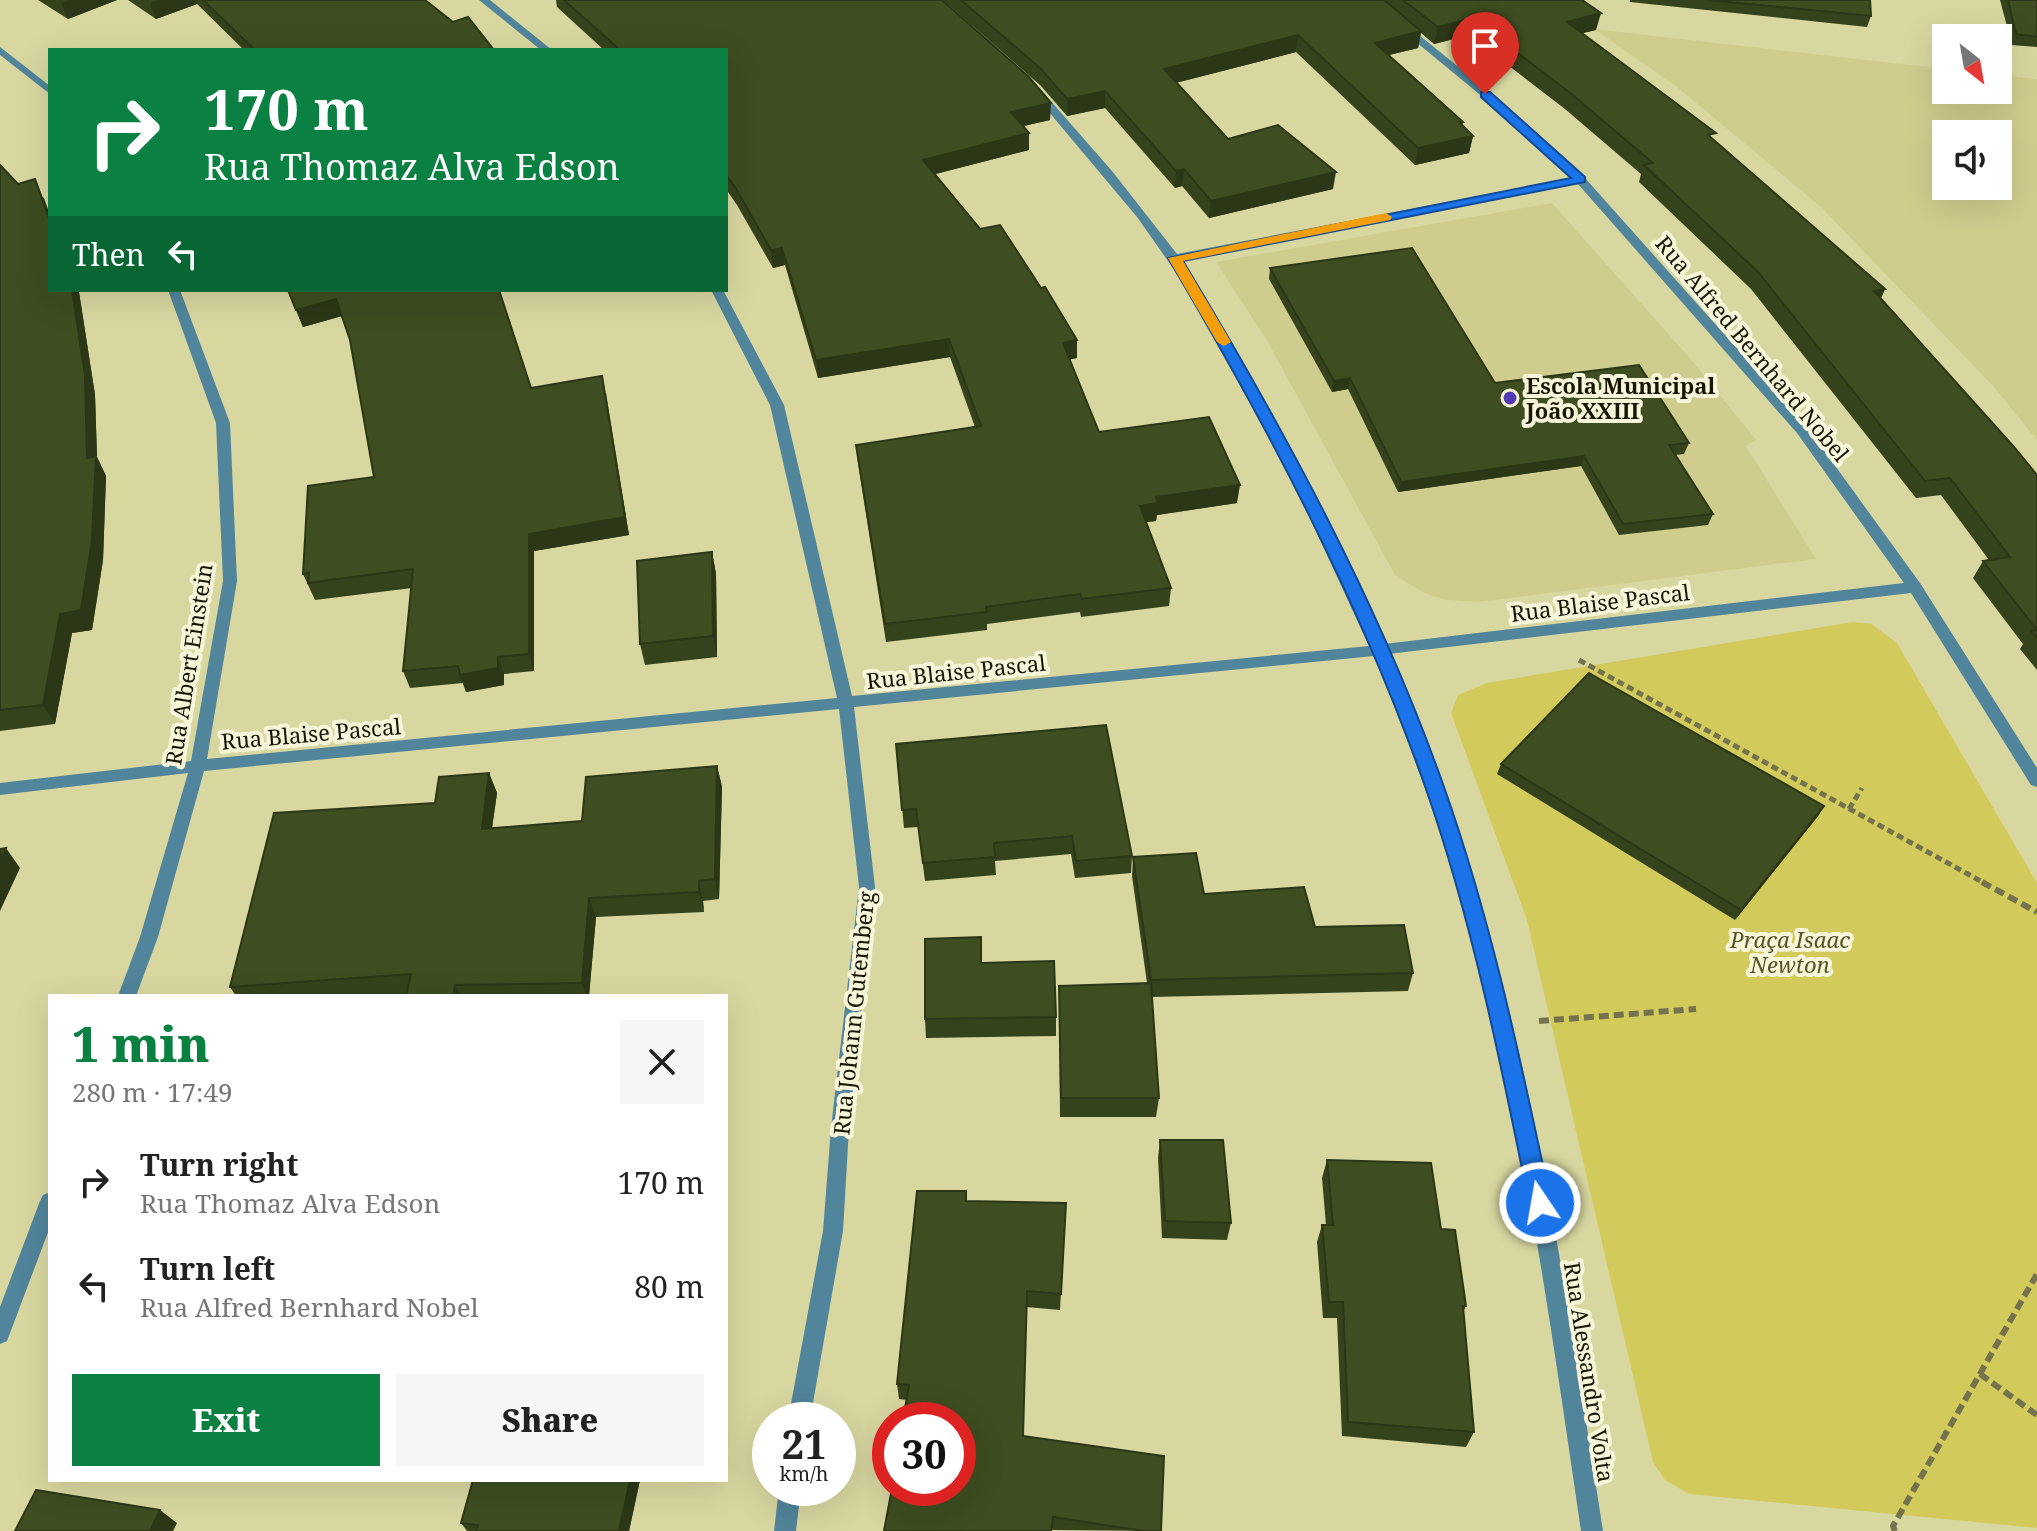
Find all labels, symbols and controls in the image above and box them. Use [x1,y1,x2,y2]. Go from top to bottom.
pin [1451,12,1519,94]
icon: arrive [1463,24,1507,68]
north arrow [1932,24,2012,104]
map controls [1932,24,2012,200]
text: 170 m [204,70,369,146]
icon: right [72,80,176,184]
button: sound [1932,120,2012,200]
text: Rua Thomaz Alva Edson [204,142,620,191]
street label: Rua Alfred Bernhard Nobel [1649,229,1857,468]
icon: left [161,232,205,276]
text: Then [72,234,145,275]
place label: Escola Municipal João XXIII [1525,370,1715,425]
marker: Escola Municipal João XXIII [1501,389,1519,407]
street label: Rua Albert Einstein [157,561,219,767]
street label: Rua Blaise Pascal [1509,576,1691,628]
street label: Rua Blaise Pascal [865,647,1047,695]
street label: Rua Blaise Pascal [220,710,402,756]
street label: Rua Johann Gutemberg [825,889,881,1136]
park label: Praça Isaac Newton [1729,924,1850,979]
text: 1 min [72,1011,210,1076]
button: close [620,1020,704,1104]
text: 280 m · 17:49 [72,1074,233,1110]
text: Turn right [140,1144,298,1185]
icon: right [72,1160,116,1204]
position arrow [1498,1161,1582,1245]
text: 170 m [618,1162,704,1203]
text: Rua Thomaz Alva Edson [140,1185,440,1221]
text: Turn left [140,1248,275,1289]
street label: Rua Alessandro Volta [1558,1260,1622,1484]
icon: left [72,1264,116,1308]
text: 80 m [634,1266,704,1307]
text: Rua Alfred Bernhard Nobel [140,1289,479,1325]
button: Exit [72,1374,380,1466]
button: Share [396,1374,704,1466]
speed limit sign: 30 [872,1402,976,1506]
text: 21 [781,1416,827,1471]
text: km/h [779,1460,829,1487]

